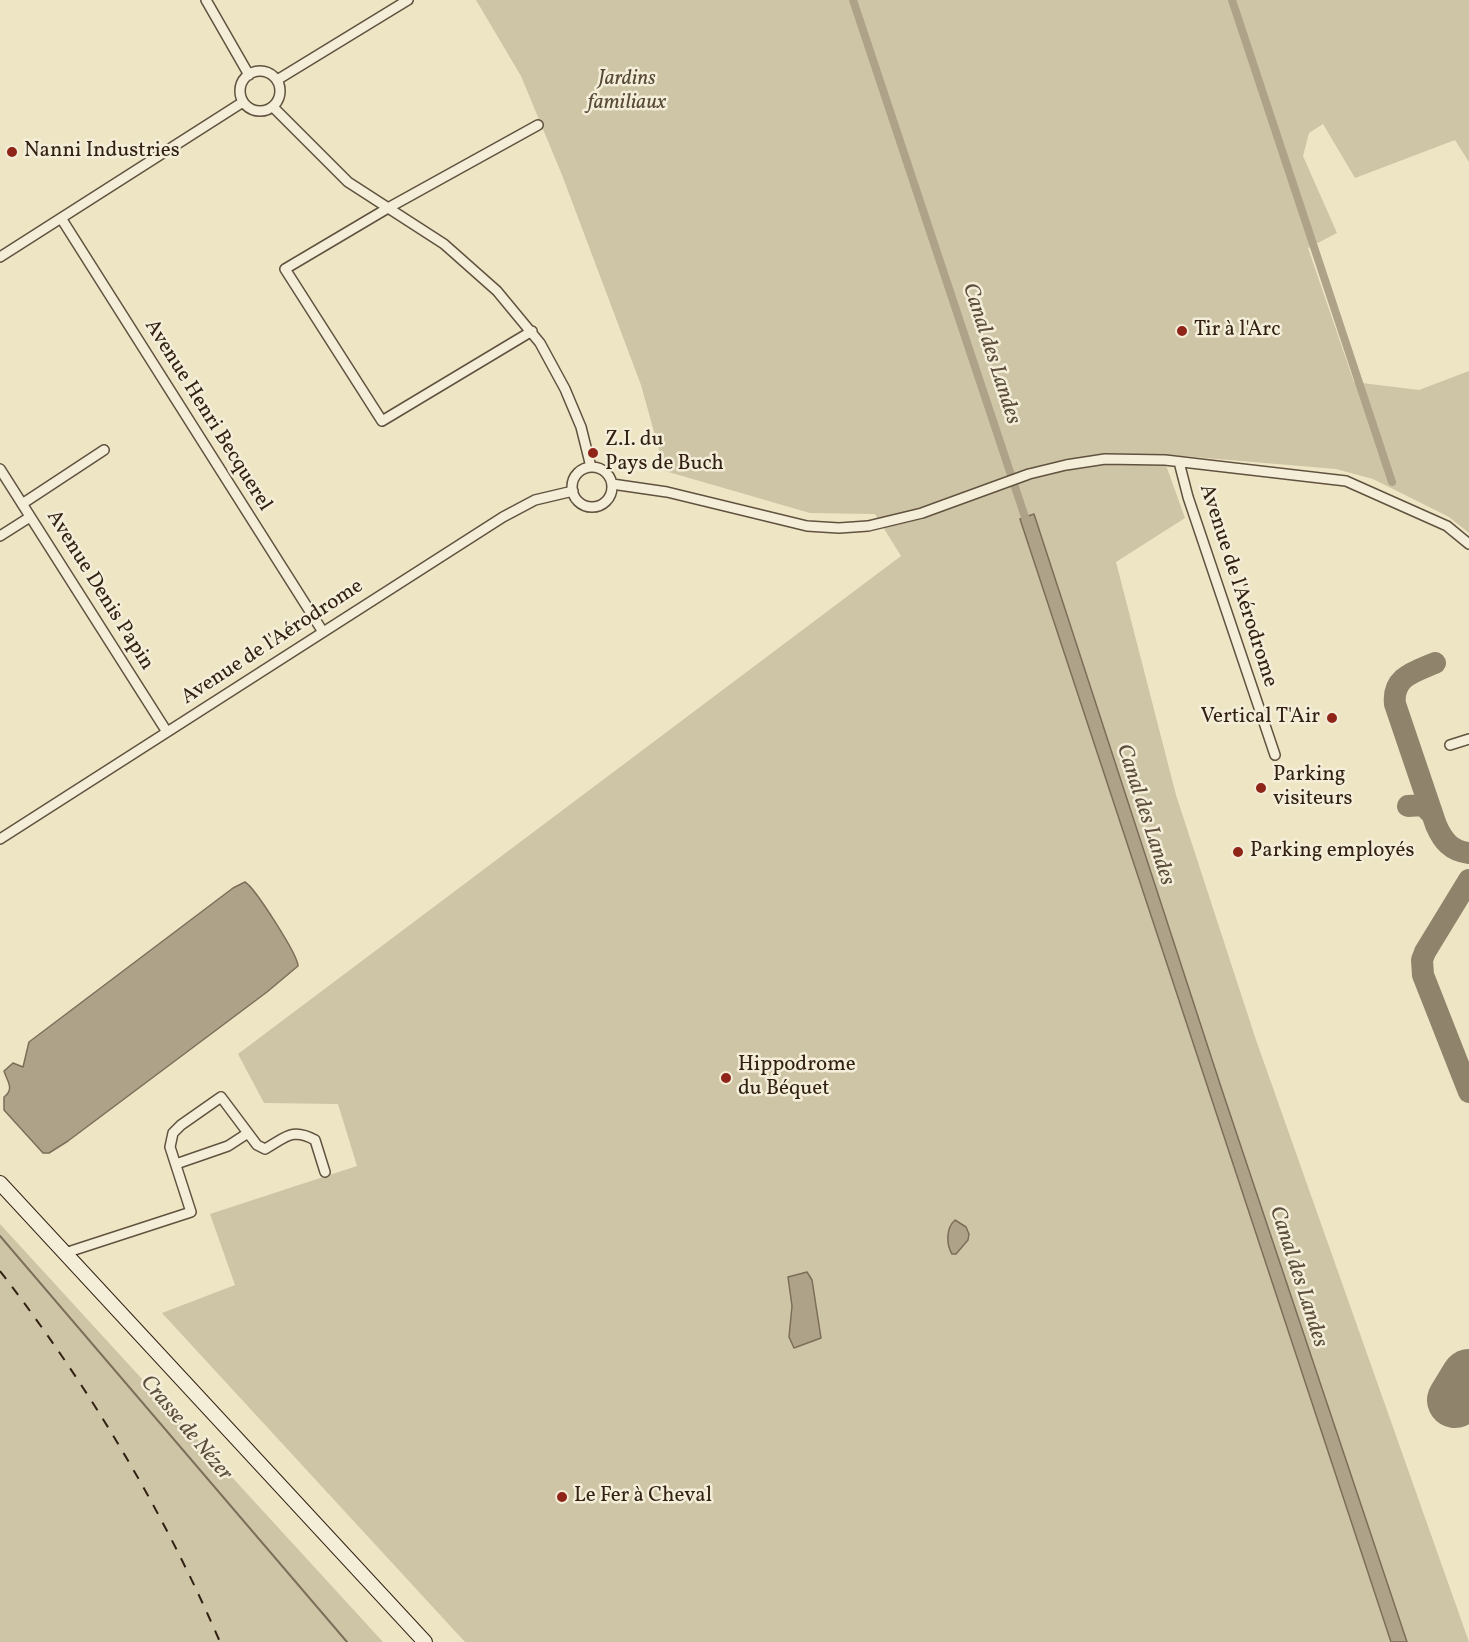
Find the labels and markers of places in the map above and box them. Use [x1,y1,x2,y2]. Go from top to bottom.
place label: Nanni Industries [24,139,180,165]
marker: Nanni Industries [5,145,19,159]
place label: Tir à l'Arc [1194,318,1281,344]
marker: Tir à l'Arc [1175,324,1189,338]
place label: Z.I. du Pays de Buch [605,428,724,478]
marker: Z.I. du Pays de Buch [586,446,600,460]
place label: Vertical T'Air [1201,705,1320,731]
marker: Vertical T'Air [1325,711,1339,725]
place label: Parking visiteurs [1273,763,1352,813]
marker: Parking visiteurs [1254,781,1268,795]
place label: Parking employés [1250,839,1414,865]
marker: Parking employés [1231,845,1245,859]
place label: Hippodrome du Béquet [738,1053,856,1103]
marker: Hippodrome du Béquet [719,1071,733,1085]
place label: Le Fer à Cheval [574,1484,712,1510]
marker: Le Fer à Cheval [555,1490,569,1504]

